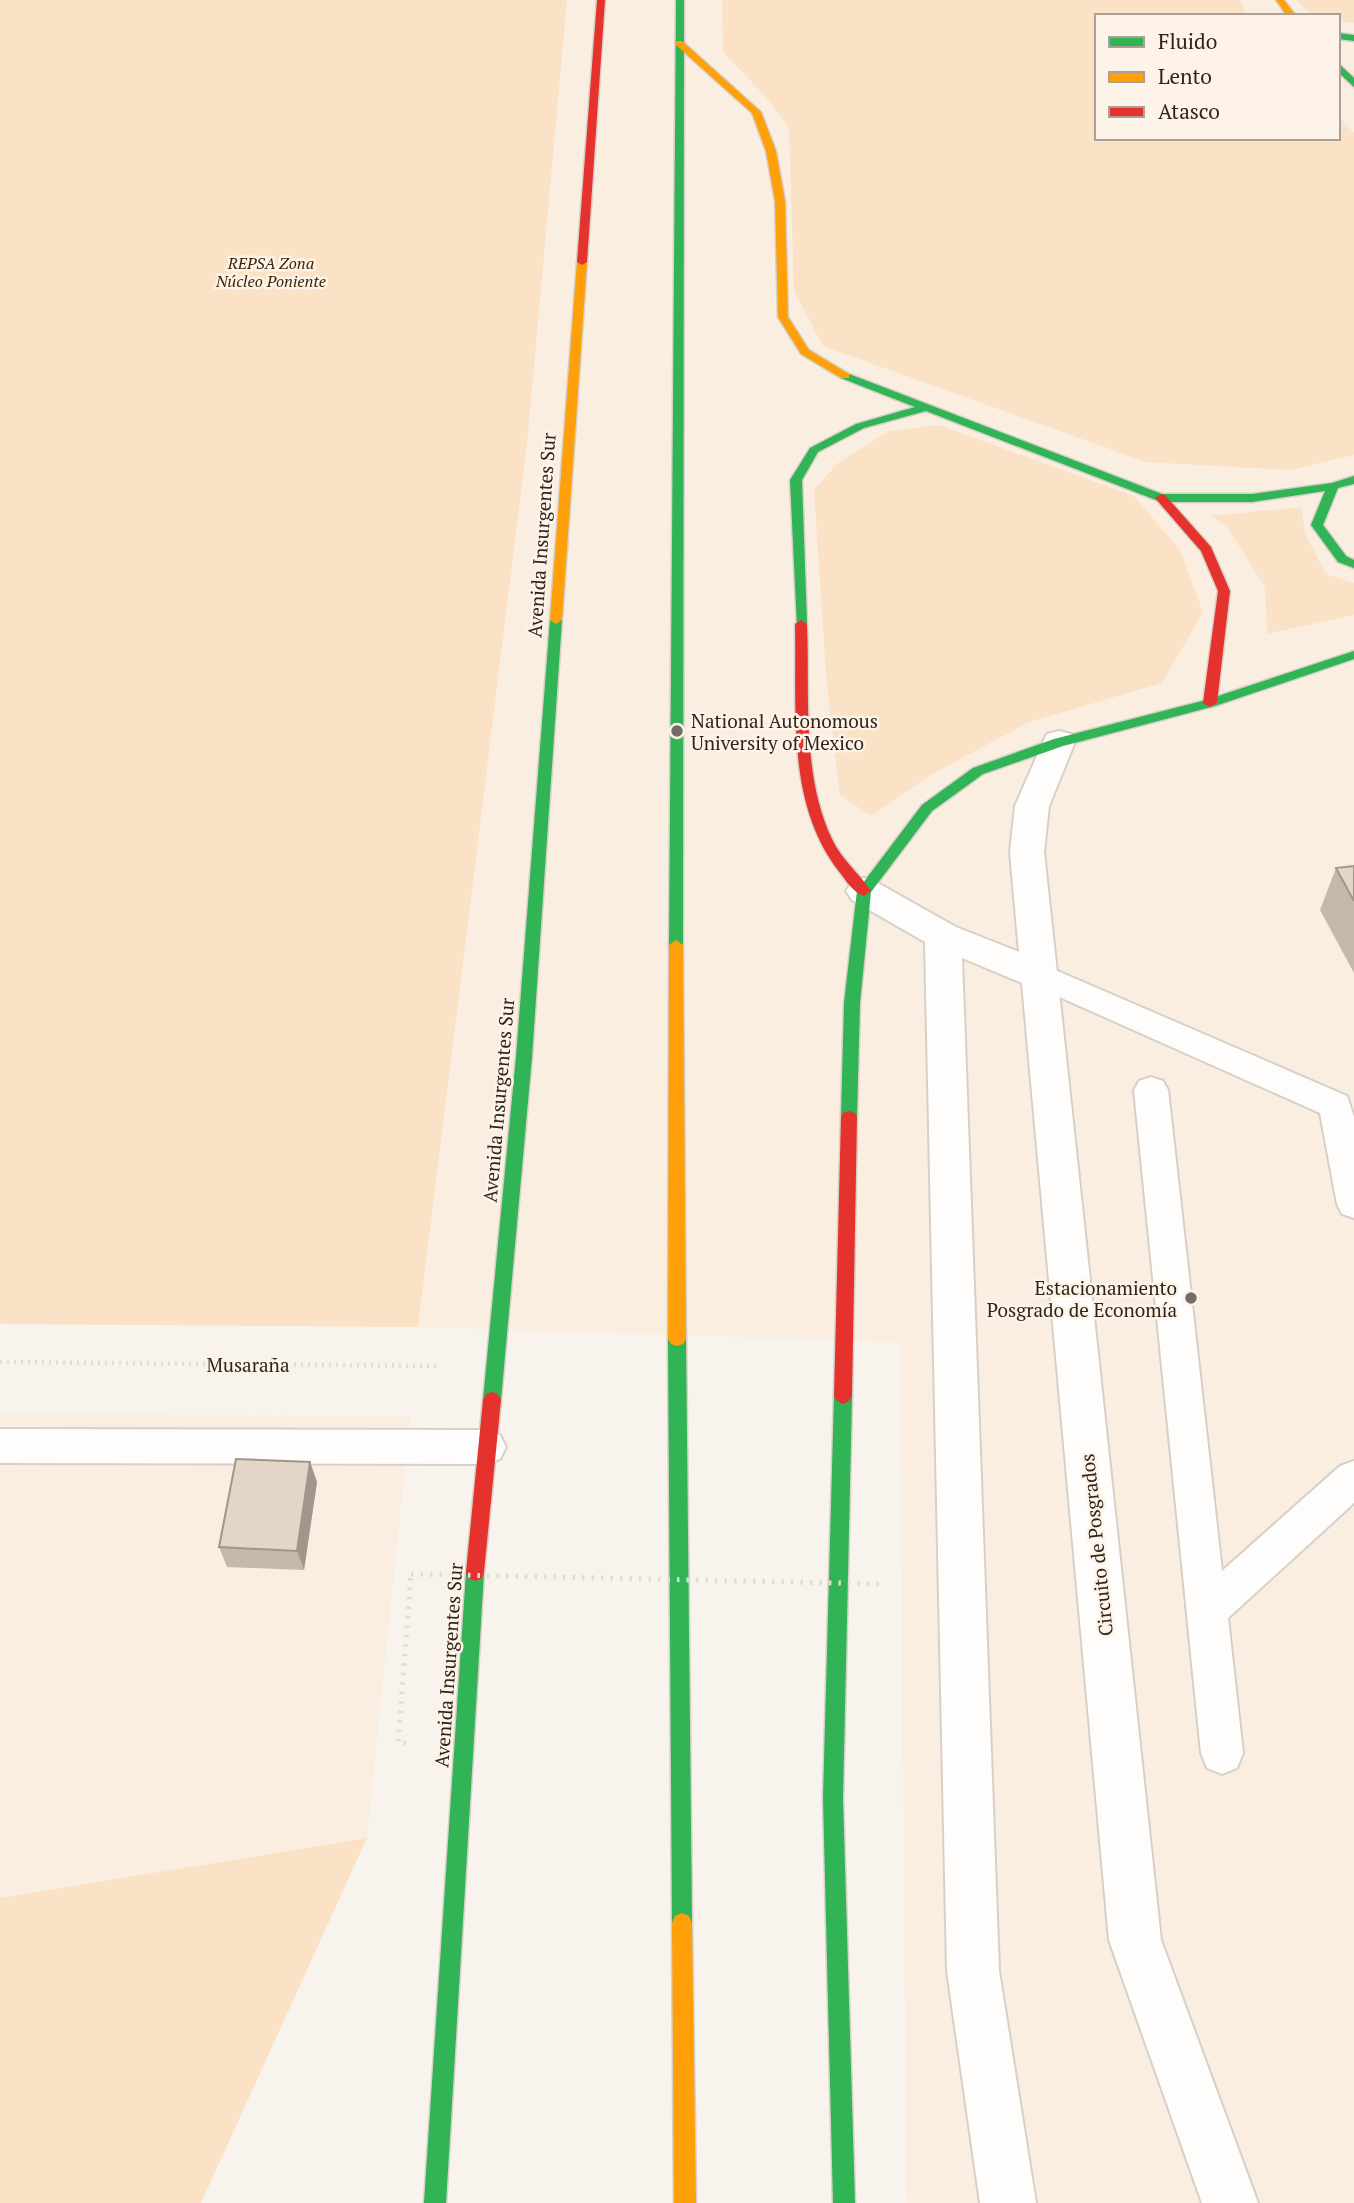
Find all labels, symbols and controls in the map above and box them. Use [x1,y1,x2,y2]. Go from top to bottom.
legend [1095,14,1340,140]
text: Fluido [1158,27,1217,55]
text: Lento [1158,62,1212,90]
text: Atasco [1158,97,1220,125]
park label: REPSA Zona Núcleo Poniente [215,252,326,292]
street label: Avenida Insurgentes Sur [521,431,561,638]
place label: National Autonomous University of Mexico [691,708,878,755]
marker: National Autonomous University of Mexico [669,723,685,739]
street label: Avenida Insurgentes Sur [477,996,519,1203]
place label: Estacionamiento Posgrado de Economía [987,1275,1177,1322]
marker: Estacionamiento Posgrado de Economía [1183,1290,1199,1306]
street label: Musaraña [207,1352,290,1377]
street label: Circuito de Posgrados [1074,1453,1118,1637]
street label: Avenida Insurgentes Sur [428,1561,468,1768]

